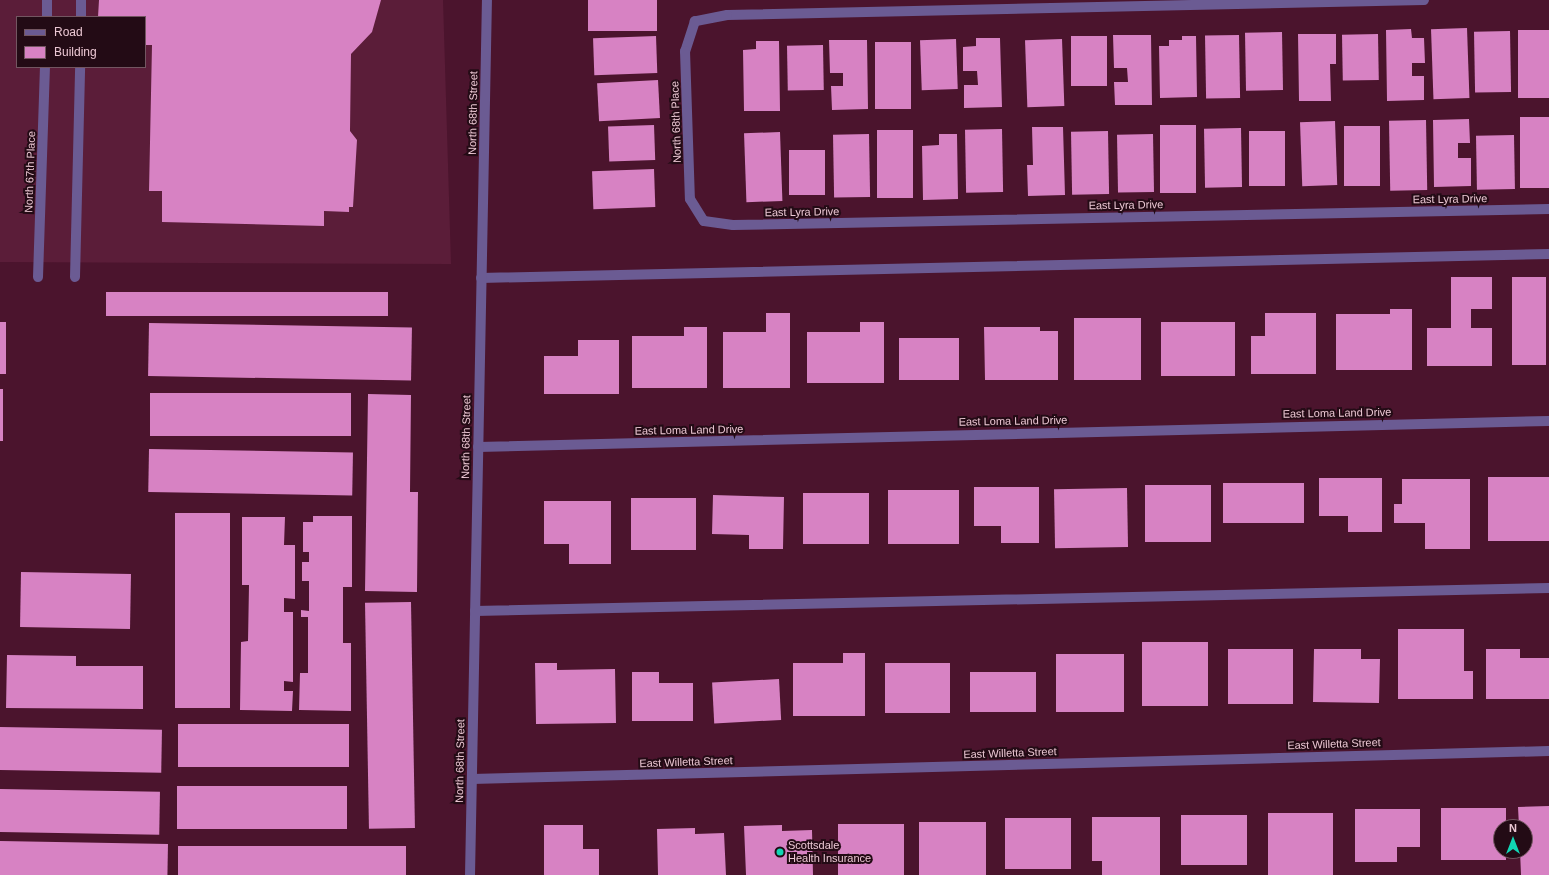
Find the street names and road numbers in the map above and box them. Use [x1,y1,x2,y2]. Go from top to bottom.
street label: North 68th Street [466,71,480,155]
street label: North 68th Place [668,81,684,163]
street label: North 67th Place [22,131,38,213]
street label: East Lyra Drive [1412,192,1488,206]
street label: East Lyra Drive [1088,198,1164,212]
street label: East Lyra Drive [764,205,840,219]
street label: North 68th Street [459,395,473,479]
street label: East Loma Land Drive [1282,405,1392,421]
street label: East Loma Land Drive [958,413,1068,429]
street label: East Loma Land Drive [634,422,744,438]
street label: North 68th Street [453,719,467,803]
street label: East Willetta Street [1287,736,1381,752]
street label: East Willetta Street [963,745,1057,761]
street label: East Willetta Street [639,754,733,770]

